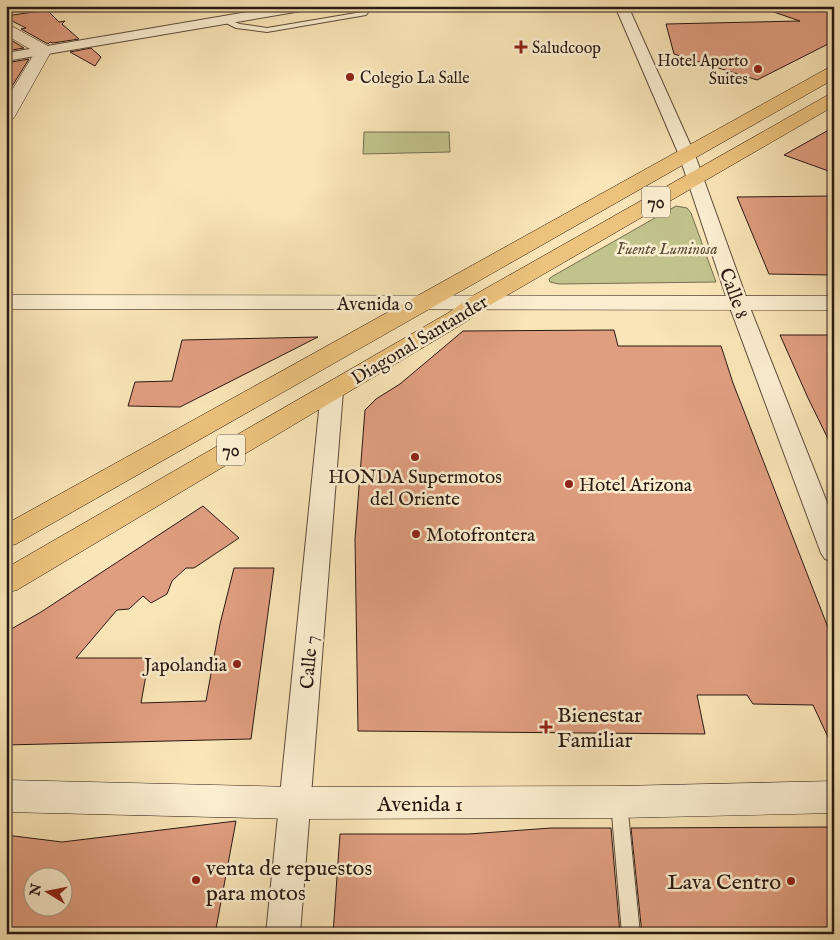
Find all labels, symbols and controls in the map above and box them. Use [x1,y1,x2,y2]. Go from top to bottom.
place label: Saludcoop [532,39,601,59]
marker: Saludcoop [514,40,528,54]
place label: Hotel Aporto Suites [657,52,748,90]
marker: Hotel Aporto Suites [752,63,764,75]
place label: Colegio La Salle [360,69,470,89]
marker: Colegio La Salle [344,71,356,83]
road number: 70 [642,186,670,218]
park label: Fuente Luminosa [616,240,718,260]
street label: Calle 8 [713,265,753,322]
street label: Diagonal Santander [347,290,493,391]
street label: Avenida 0 [336,293,413,317]
road number: 70 [217,434,245,466]
marker: HONDA Supermotos del Oriente [409,451,421,463]
place label: HONDA Supermotos del Oriente [328,466,502,512]
place label: Hotel Arizona [579,474,693,498]
marker: Hotel Arizona [563,478,575,490]
place label: Motofrontera [426,524,536,548]
marker: Motofrontera [410,528,422,540]
street label: Calle 7 [296,634,324,690]
place label: Japolandia [142,654,228,678]
marker: Japolandia [231,658,243,670]
place label: Bienestar Familiar [557,702,642,755]
marker: Bienestar Familiar [539,720,553,734]
street label: Avenida 1 [376,791,463,819]
place label: venta de repuestos para motos [206,855,372,908]
north arrow [22,868,72,918]
place label: Lava Centro [667,869,781,897]
marker: venta de repuestos para motos [190,874,202,886]
marker: Lava Centro [785,875,797,887]
text: N [26,882,46,898]

